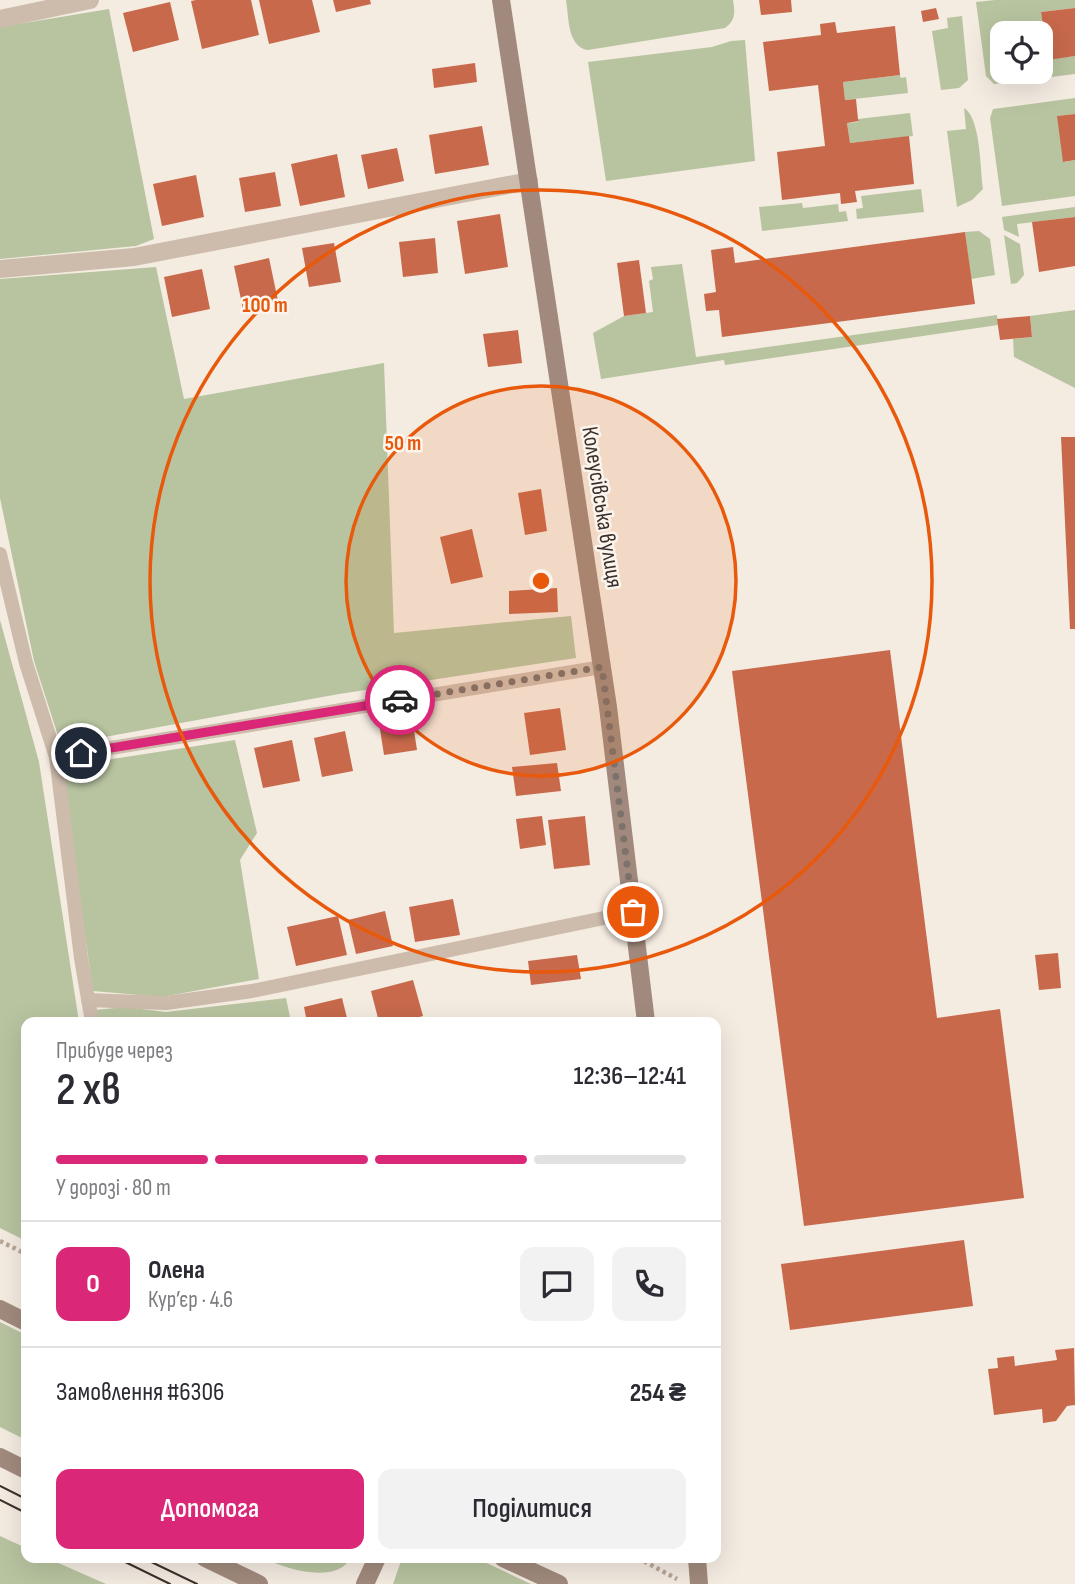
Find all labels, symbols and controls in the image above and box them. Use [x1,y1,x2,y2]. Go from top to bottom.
map controls [990,21,1053,84]
button: locate [990,21,1053,84]
text: 100 m [242,293,288,318]
street label: Колеусівська вулиця [575,425,629,590]
text: 50 m [385,431,421,456]
centre of rings [529,569,553,593]
courier [365,665,435,735]
icon: car [381,681,419,719]
pin [51,723,111,783]
icon: home [62,734,100,772]
pin [603,882,663,942]
icon: bag [614,893,652,931]
text: Прибуде через [56,1037,173,1065]
text: 12:36–12:41 [573,1061,686,1092]
text: 2 хв [56,1063,121,1118]
text: У дорозі · 80 m [56,1174,171,1202]
button: chat [520,1247,594,1321]
button: phone [612,1247,686,1321]
text: Олена [148,1255,205,1286]
text: О [86,1269,100,1300]
text: Кур’єр · 4.6 [148,1286,233,1314]
text: Замовлення #6306 [56,1377,224,1408]
text: 254 ₴ [630,1378,686,1409]
button: Допомога [56,1469,364,1549]
button: Поділитися [378,1469,686,1549]

